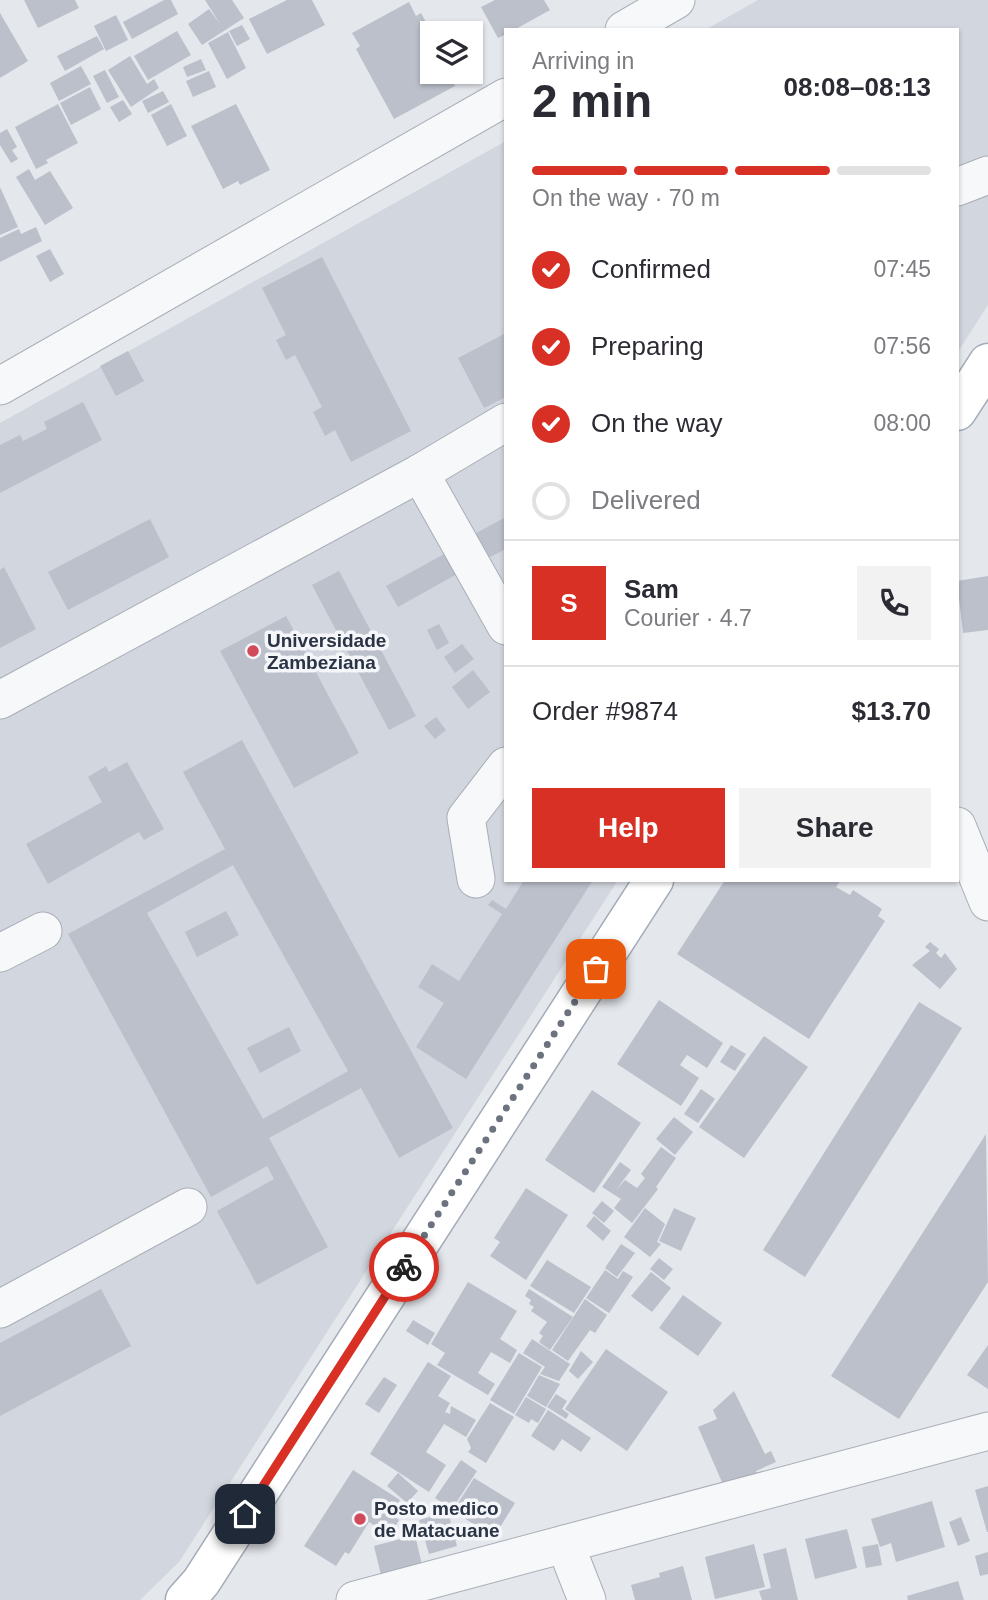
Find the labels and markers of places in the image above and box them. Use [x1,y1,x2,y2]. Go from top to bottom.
place label: Universidade Zambeziana [267,630,386,673]
marker: Universidade Zambeziana [245,643,261,659]
pin [566,939,626,999]
pin [215,1484,275,1544]
place label: Posto medico de Matacuane [374,1498,500,1541]
marker: Posto medico de Matacuane [352,1511,368,1527]

